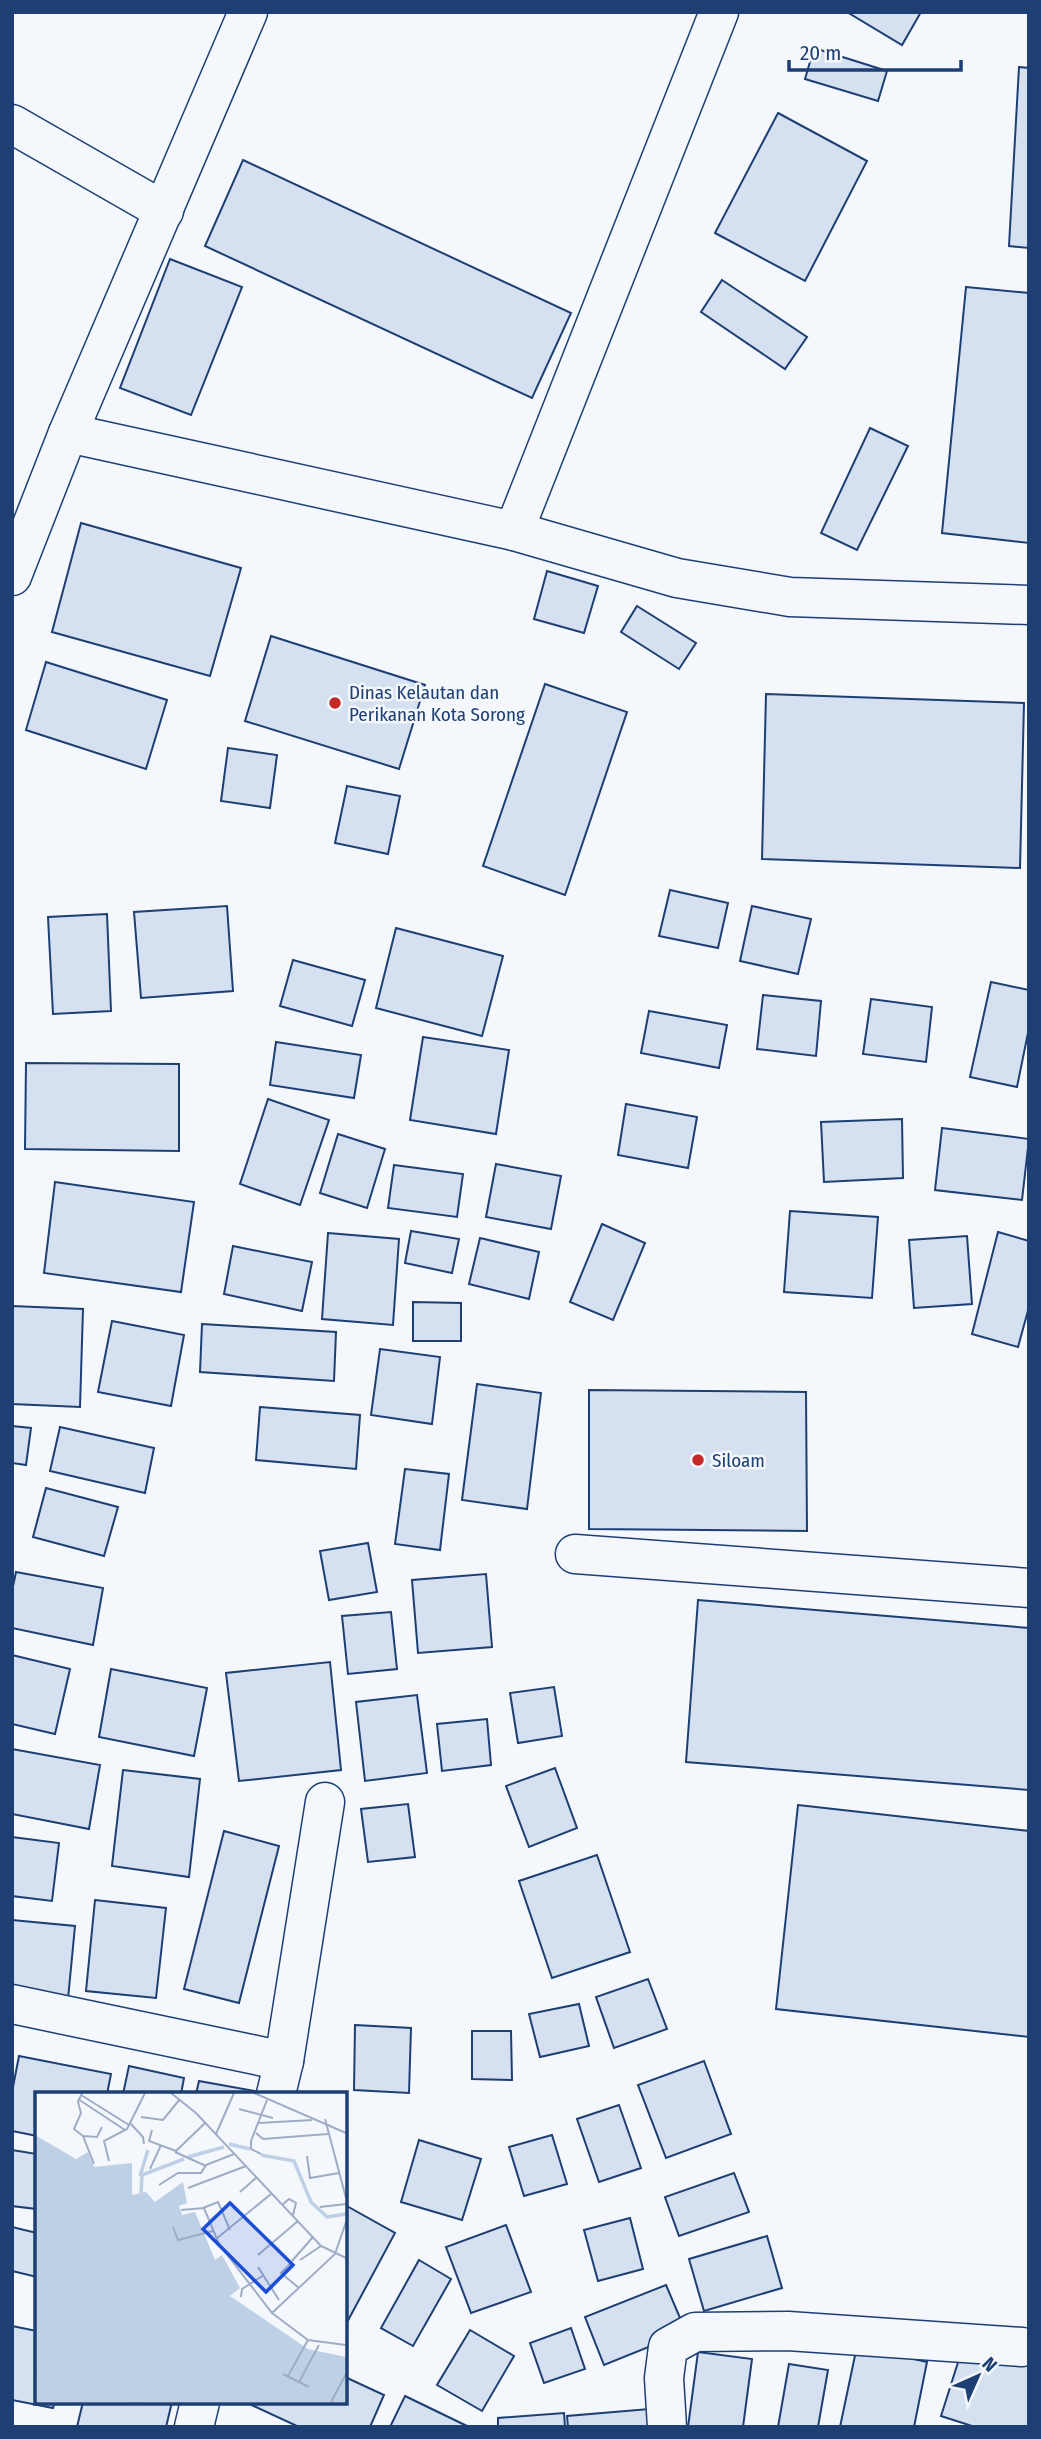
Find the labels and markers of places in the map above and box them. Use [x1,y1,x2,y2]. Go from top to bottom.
place label: Dinas Kelautan dan Perikanan Kota Sorong [349,681,525,726]
marker: Dinas Kelautan dan Perikanan Kota Sorong [327,695,343,711]
place label: Siloam [712,1449,765,1472]
marker: Siloam [690,1452,706,1468]

